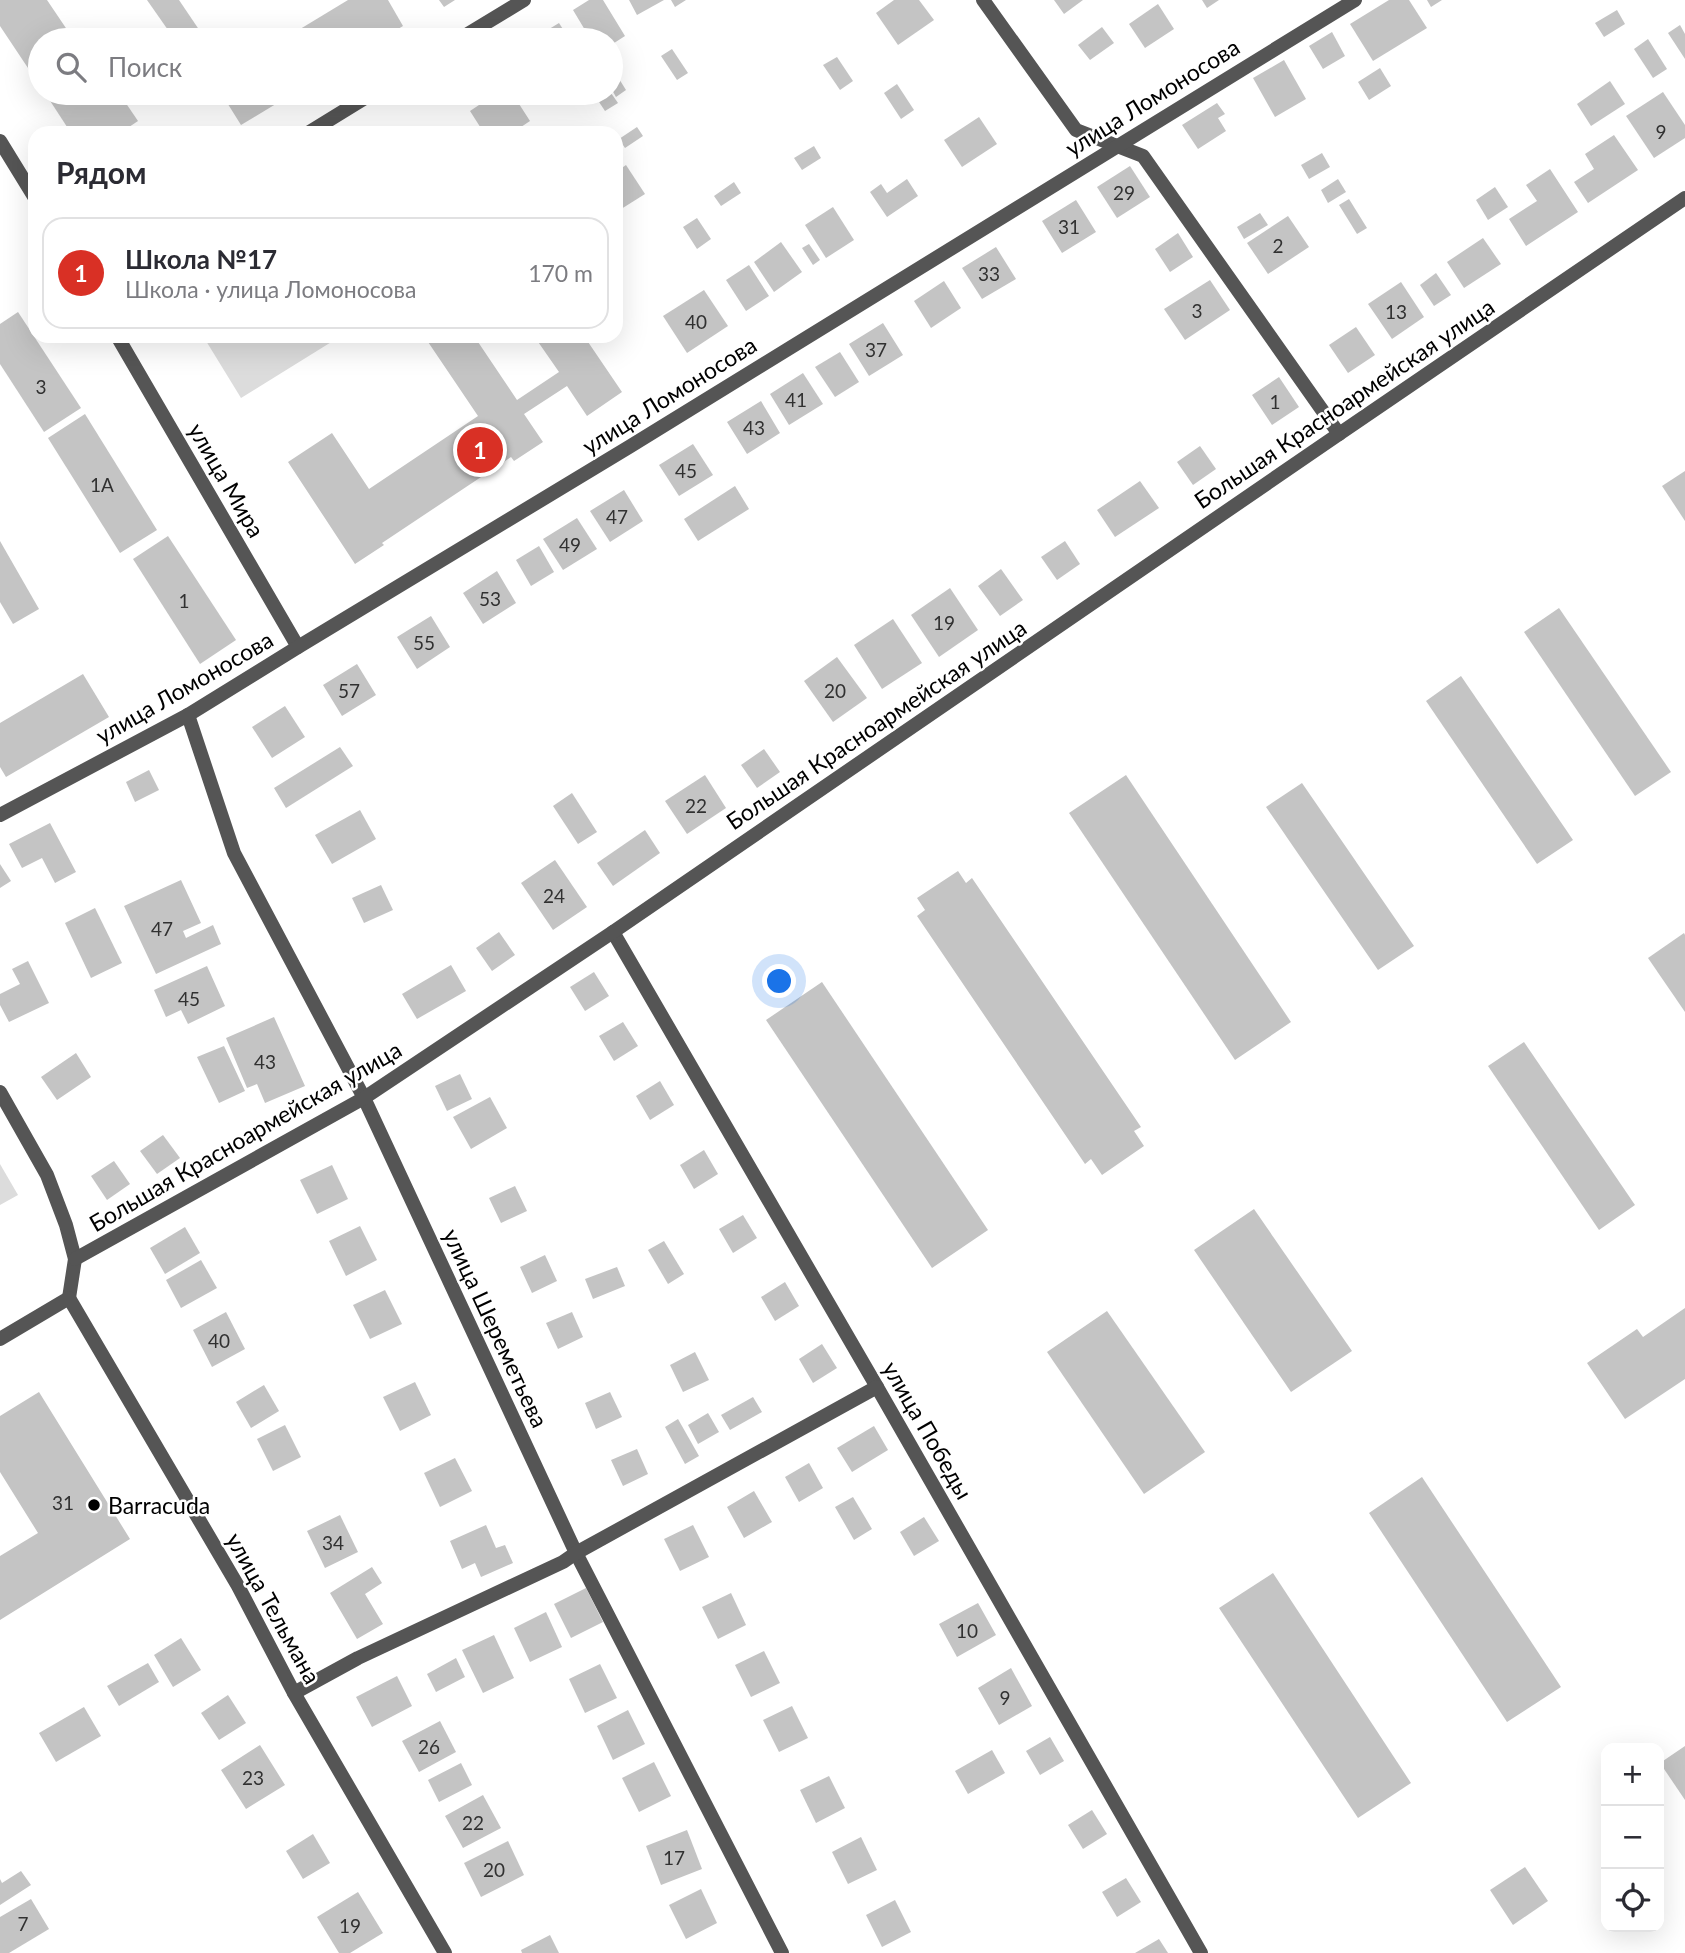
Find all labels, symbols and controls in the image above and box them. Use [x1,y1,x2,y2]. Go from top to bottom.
search box [28,28,623,105]
street label: улица Ломоносова [1060,32,1244,162]
icon: search [52,48,90,86]
text: Поиск [108,51,182,83]
house number: 9 [1655,120,1667,143]
text: Рядом [56,154,146,190]
house number: 29 [1113,181,1135,204]
house number: 31 [1058,215,1080,238]
house number: 2 [1272,234,1284,257]
text: Школа №17 [125,243,277,275]
text: 1 [74,259,88,287]
text: 170 m [528,259,593,287]
house number: 33 [978,262,1000,285]
text: Школа · улица Ломоносова [125,275,416,303]
street label: Большая Красноармейская улица [1189,292,1499,514]
house number: 3 [1191,299,1203,322]
house number: 13 [1385,300,1407,323]
house number: 40 [685,310,707,333]
street label: улица Ломоносова [577,330,761,460]
house number: 37 [865,338,887,361]
house number: 3 [35,375,47,398]
house number: 41 [785,388,807,411]
house number: 1 [1269,390,1281,413]
house number: 43 [743,416,765,439]
street label: улица Мира [183,418,271,542]
pin: 1 [457,424,503,476]
house number: 45 [675,459,697,482]
house number: 1А [90,473,114,496]
house number: 47 [606,505,628,528]
house number: 49 [559,533,581,556]
house number: 53 [479,587,501,610]
house number: 1 [178,589,190,612]
house number: 19 [933,611,955,634]
street label: Большая Красноармейская улица [721,613,1031,835]
street label: улица Ломоносова [90,625,278,749]
house number: 55 [413,631,435,654]
house number: 57 [338,679,360,702]
house number: 20 [824,679,846,702]
house number: 22 [685,794,707,817]
house number: 24 [543,884,565,907]
house number: 47 [151,917,173,940]
your location [762,964,796,998]
house number: 45 [178,987,200,1010]
street label: Большая Красноармейская улица [84,1035,406,1237]
house number: 43 [254,1050,276,1073]
street label: улица Шереметьева [438,1224,554,1432]
house number: 40 [208,1329,230,1352]
street label: улица Победы [877,1356,979,1504]
house number: 31 [52,1491,74,1514]
place label: Barracuda [108,1491,210,1519]
marker: Barracuda [86,1497,102,1513]
street label: улица Тельмана [221,1528,327,1688]
house number: 34 [322,1531,344,1554]
house number: 10 [956,1619,978,1642]
house number: 9 [999,1686,1011,1709]
house number: 26 [418,1735,440,1758]
map controls [1601,1743,1664,1932]
button: + [1601,1743,1664,1806]
house number: 23 [242,1766,264,1789]
button: − [1601,1806,1664,1869]
house number: 22 [462,1811,484,1834]
house number: 17 [663,1846,685,1869]
house number: 20 [483,1858,505,1881]
button: locate [1601,1869,1664,1932]
house number: 7 [17,1912,29,1935]
house number: 19 [339,1914,361,1937]

